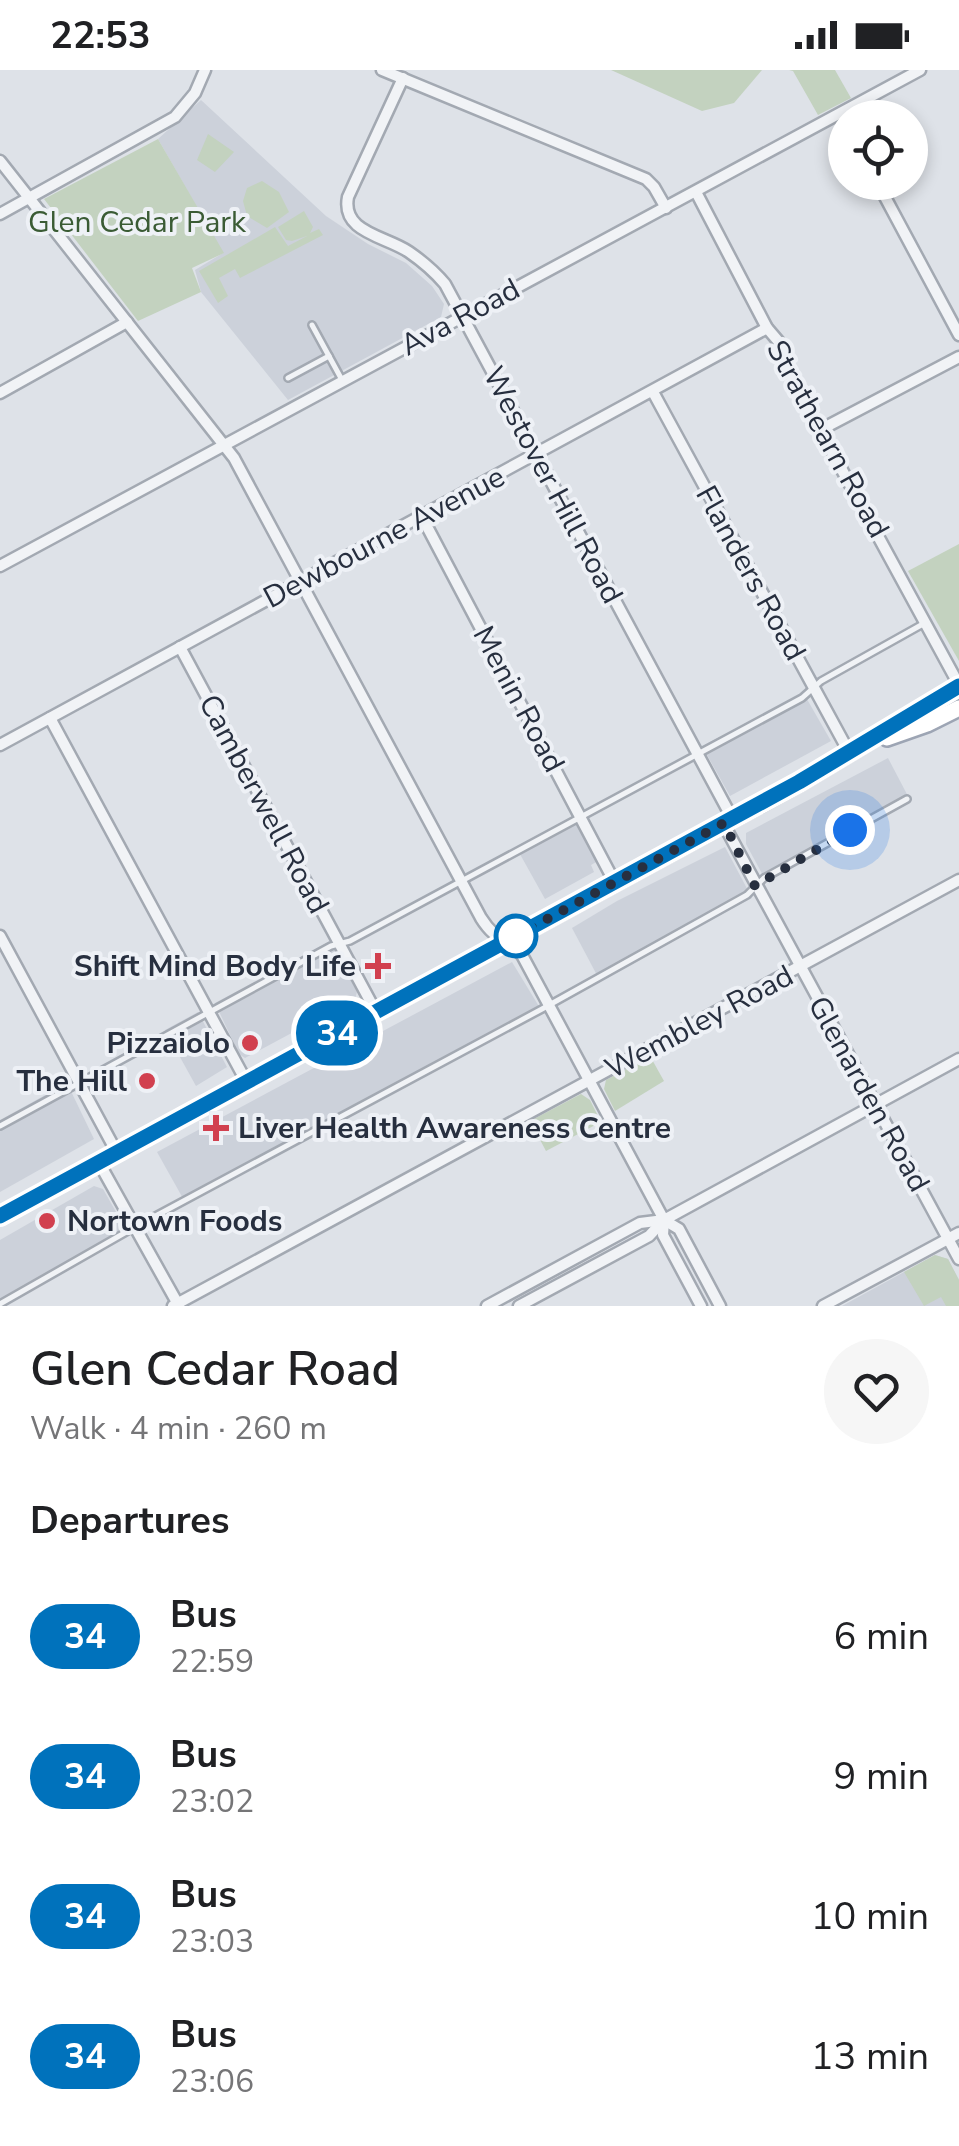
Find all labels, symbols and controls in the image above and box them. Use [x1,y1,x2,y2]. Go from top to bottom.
text: 22:53 [50,10,151,61]
map controls [828,100,928,200]
button: locate [828,100,928,200]
park label: Glen Cedar Park [28,202,247,243]
street label: Ava Road [393,269,527,366]
street label: Strathearn Road [756,333,899,545]
street label: Westover Hill Road [473,359,632,611]
street label: Dewbourne Avenue [256,456,512,618]
street label: Flanders Road [686,478,816,668]
street label: Menin Road [463,619,574,780]
street label: Camberwell Road [189,688,339,921]
your location [825,805,875,855]
unlabelled marker [495,915,537,957]
place label: Shift Mind Body Life [74,946,356,987]
marker: Shift Mind Body Life [365,953,391,979]
street label: Wembley Road [598,956,801,1089]
street label: Glenarden Road [798,989,939,1200]
line badge: 34 [292,1000,382,1066]
text: 34 [316,1010,358,1057]
place label: Pizzaiolo [106,1023,230,1064]
marker: Pizzaiolo [239,1032,261,1054]
place label: The Hill [16,1061,127,1102]
marker: The Hill [136,1070,158,1092]
place label: Liver Health Awareness Centre [238,1108,671,1149]
marker: Liver Health Awareness Centre [203,1115,229,1141]
place label: Nortown Foods [67,1201,282,1242]
marker: Nortown Foods [36,1210,58,1232]
text: Glen Cedar Road [30,1336,400,1402]
button: heart [824,1339,929,1444]
text: Walk · 4 min · 260 m [30,1407,327,1450]
text: Departures [30,1495,229,1546]
text: Bus [170,1589,237,1640]
text: 6 min [834,1611,929,1662]
text: 34 [64,1613,106,1660]
text: 22:59 [170,1640,254,1683]
text: Bus [170,1729,237,1780]
text: 9 min [834,1751,929,1802]
text: 34 [64,1753,106,1800]
text: 23:02 [170,1780,254,1823]
text: Bus [170,1869,237,1920]
text: 10 min [811,1891,929,1942]
text: 34 [64,1893,106,1940]
text: 23:03 [170,1920,254,1963]
text: Bus [170,2009,237,2060]
text: 13 min [811,2031,929,2082]
text: 34 [64,2033,106,2080]
text: 23:06 [170,2060,254,2103]

